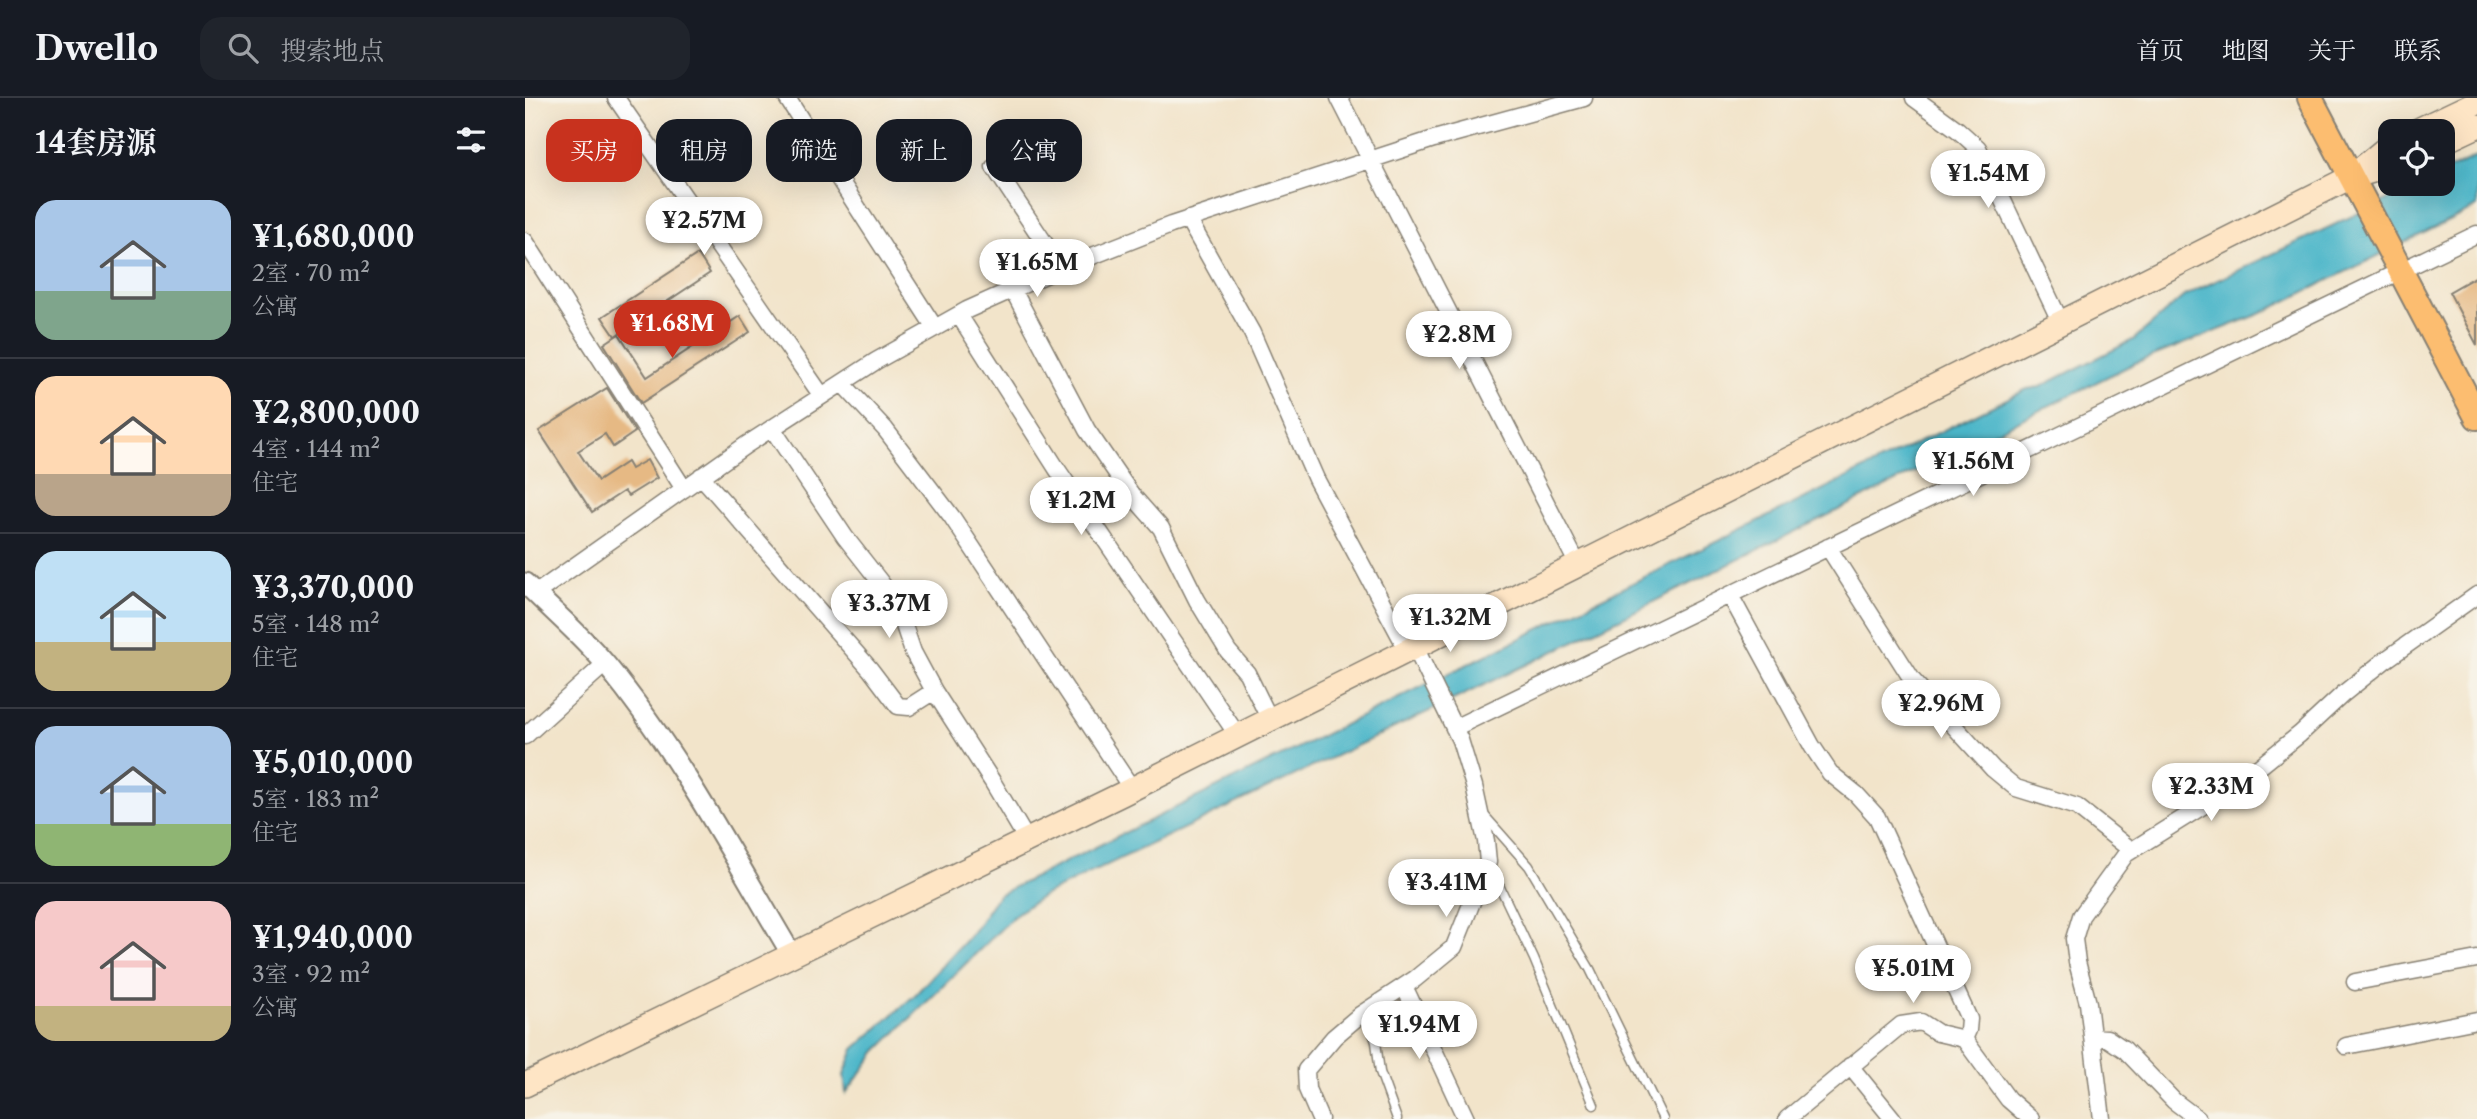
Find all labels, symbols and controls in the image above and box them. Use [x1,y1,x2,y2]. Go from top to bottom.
search box [200,17,690,80]
text: Dwello [35,28,158,69]
icon: search [224,29,262,67]
text: 搜索地点 [280,35,384,67]
text: 首页 [2136,36,2184,65]
text: 地图 [2222,36,2270,65]
text: 关于 [2308,36,2356,65]
text: 联系 [2394,36,2442,65]
chip: 买房 [546,119,642,182]
chip: 租房 [656,119,752,182]
chip: 筛选 [766,119,862,182]
chip: 新上 [876,119,972,182]
chip: 公寓 [986,119,1082,182]
map controls [2378,119,2455,196]
button: locate [2378,119,2455,196]
icon: filters [452,121,490,159]
text: 14套房源 [35,124,156,161]
pin: ¥1.54M [1931,150,2045,210]
text: ¥1.54M [1946,159,2030,187]
pin: ¥2.57M [647,198,761,257]
text: ¥2.57M [662,206,746,234]
text: ¥1,680,000 [252,218,415,255]
icon: home [91,228,175,312]
pin: ¥1.65M [980,240,1094,299]
text: ¥1.65M [995,248,1079,276]
text: 2室 · 70 m² [252,259,370,287]
text: 公寓 [252,292,298,320]
pin: ¥1.68M [615,300,729,360]
text: ¥1.68M [630,309,714,337]
pin: ¥2.8M [1410,312,1508,371]
text: ¥2.8M [1422,320,1496,348]
text: ¥2,800,000 [252,394,420,431]
icon: home [91,404,175,488]
text: 4室 · 144 m² [252,435,380,463]
pin: ¥1.56M [1916,438,2030,498]
text: ¥1.56M [1931,447,2015,475]
text: 住宅 [252,468,298,496]
pin: ¥1.2M [1032,478,1130,537]
text: ¥1.2M [1046,486,1116,514]
text: ¥3,370,000 [252,569,414,606]
icon: home [91,579,175,663]
pin: ¥3.37M [832,580,946,640]
text: ¥3.37M [847,589,931,617]
pin: ¥1.32M [1393,594,1507,654]
text: ¥1.32M [1408,603,1492,631]
text: 5室 · 148 m² [252,610,380,638]
text: 住宅 [252,643,298,671]
pin: ¥2.96M [1884,680,1998,740]
text: ¥2.96M [1897,689,1985,717]
text: ¥5,010,000 [252,744,413,781]
icon: home [91,754,175,838]
pin: ¥2.33M [2154,764,2268,823]
text: ¥2.33M [2168,772,2254,800]
text: 5室 · 183 m² [252,785,379,813]
text: 住宅 [252,818,298,846]
pin: ¥3.41M [1389,860,1503,919]
text: ¥3.41M [1404,868,1488,896]
text: ¥1,940,000 [252,919,413,956]
icon: home [91,929,175,1013]
pin: ¥5.01M [1856,946,1970,1005]
text: ¥5.01M [1871,954,1955,982]
text: 3室 · 92 m² [252,960,370,988]
text: 公寓 [252,993,298,1021]
pin: ¥1.94M [1362,1002,1476,1061]
text: ¥1.94M [1377,1010,1461,1038]

